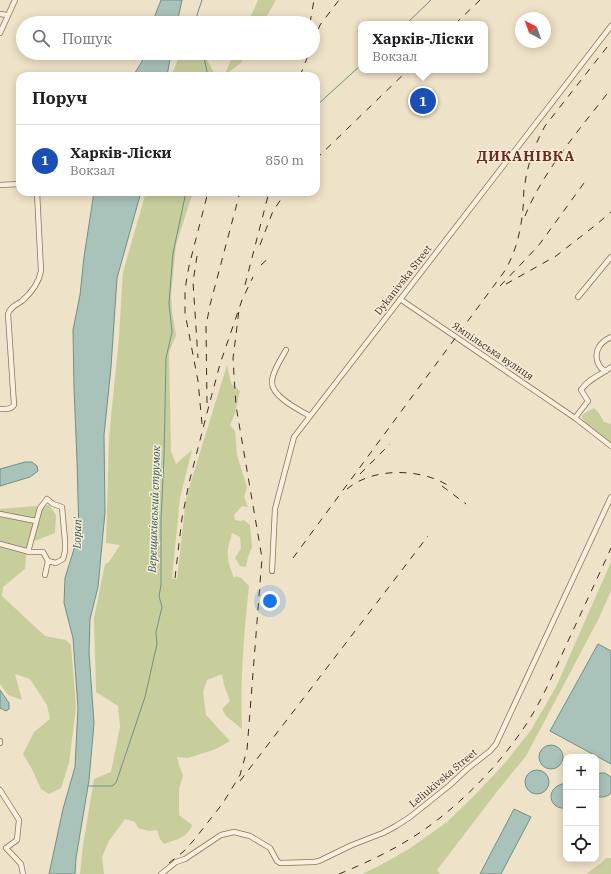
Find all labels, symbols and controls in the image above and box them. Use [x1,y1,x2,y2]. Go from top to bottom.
north arrow [515,12,551,48]
search box [16,16,320,60]
popup [358,21,488,73]
icon: search [30,27,52,49]
text: Пошук [62,29,112,48]
text: Харків-Ліски [372,29,474,48]
text: Вокзал [372,48,417,65]
pin: 1 [410,86,436,116]
text: Поруч [32,87,87,109]
text: Харків-Ліски [70,143,172,162]
district label: ДИКАНІВКА [477,147,575,165]
text: 1 [41,152,49,169]
text: 850 m [265,152,304,169]
text: Вокзал [70,162,115,179]
street label: Dykanivska Street [372,242,435,318]
street label: Ямпільська вулиця [450,319,536,383]
water label: Верещаківський струмок [145,444,163,574]
water label: Lopan' [69,517,85,550]
your location [260,591,280,611]
street label: Leliukivska Street [406,746,480,810]
map controls [563,754,599,862]
button: + [563,754,599,790]
button: − [563,790,599,826]
button: locate [563,826,599,862]

